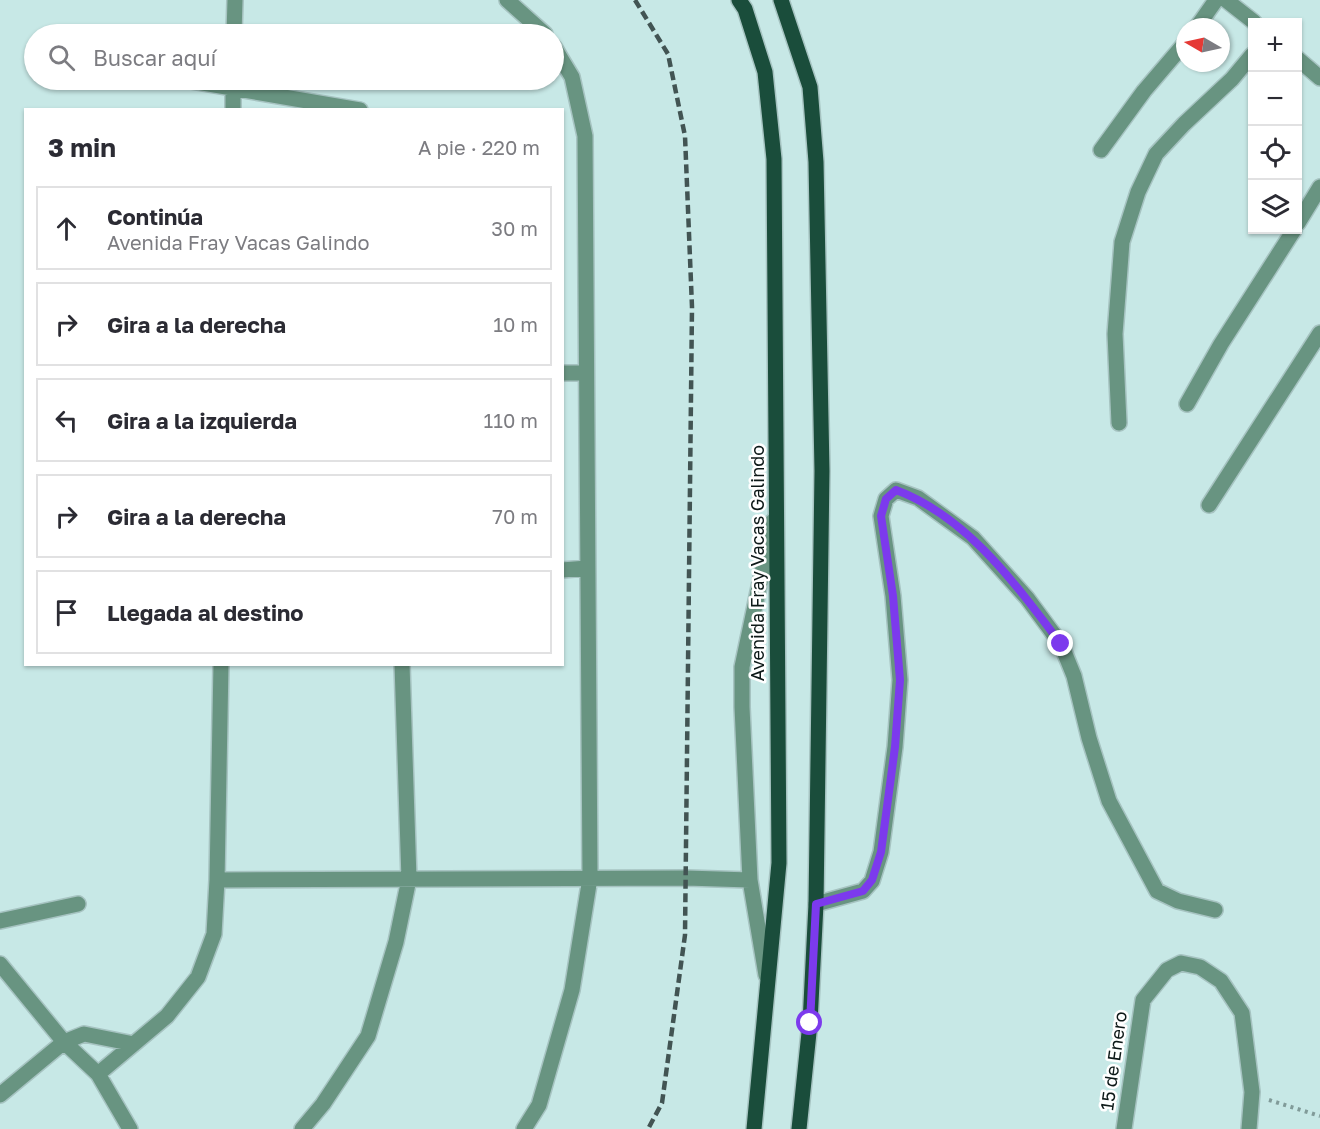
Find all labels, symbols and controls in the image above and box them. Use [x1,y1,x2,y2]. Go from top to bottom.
north arrow [1176,18,1230,72]
map controls [1248,18,1302,234]
button: + [1248,18,1302,72]
search box [24,24,564,90]
icon: search [45,41,78,74]
text: Buscar aquí [93,44,216,71]
button: − [1248,72,1302,126]
button: locate [1248,126,1302,180]
text: 3 min [48,132,116,163]
text: A pie · 220 m [418,135,540,159]
button: layers [1248,180,1302,234]
text: Continúa [107,203,203,230]
icon: ahead [50,212,83,245]
text: 30 m [491,216,538,240]
text: Avenida Fray Vacas Galindo [107,230,370,254]
icon: right [50,308,83,341]
text: Gira a la derecha [107,311,286,338]
text: 10 m [493,312,538,336]
icon: left [50,404,83,437]
text: Gira a la izquierda [107,407,297,434]
text: 110 m [484,408,538,432]
street label: Avenida Fray Vacas Galindo [746,445,768,681]
icon: right [50,500,83,533]
text: Gira a la derecha [107,503,286,530]
text: 70 m [492,504,538,528]
icon: arrive [50,596,83,629]
text: Llegada al destino [107,599,304,626]
route end [1047,630,1073,656]
route start [796,1009,822,1035]
street label: 15 de Enero [1095,1010,1131,1112]

